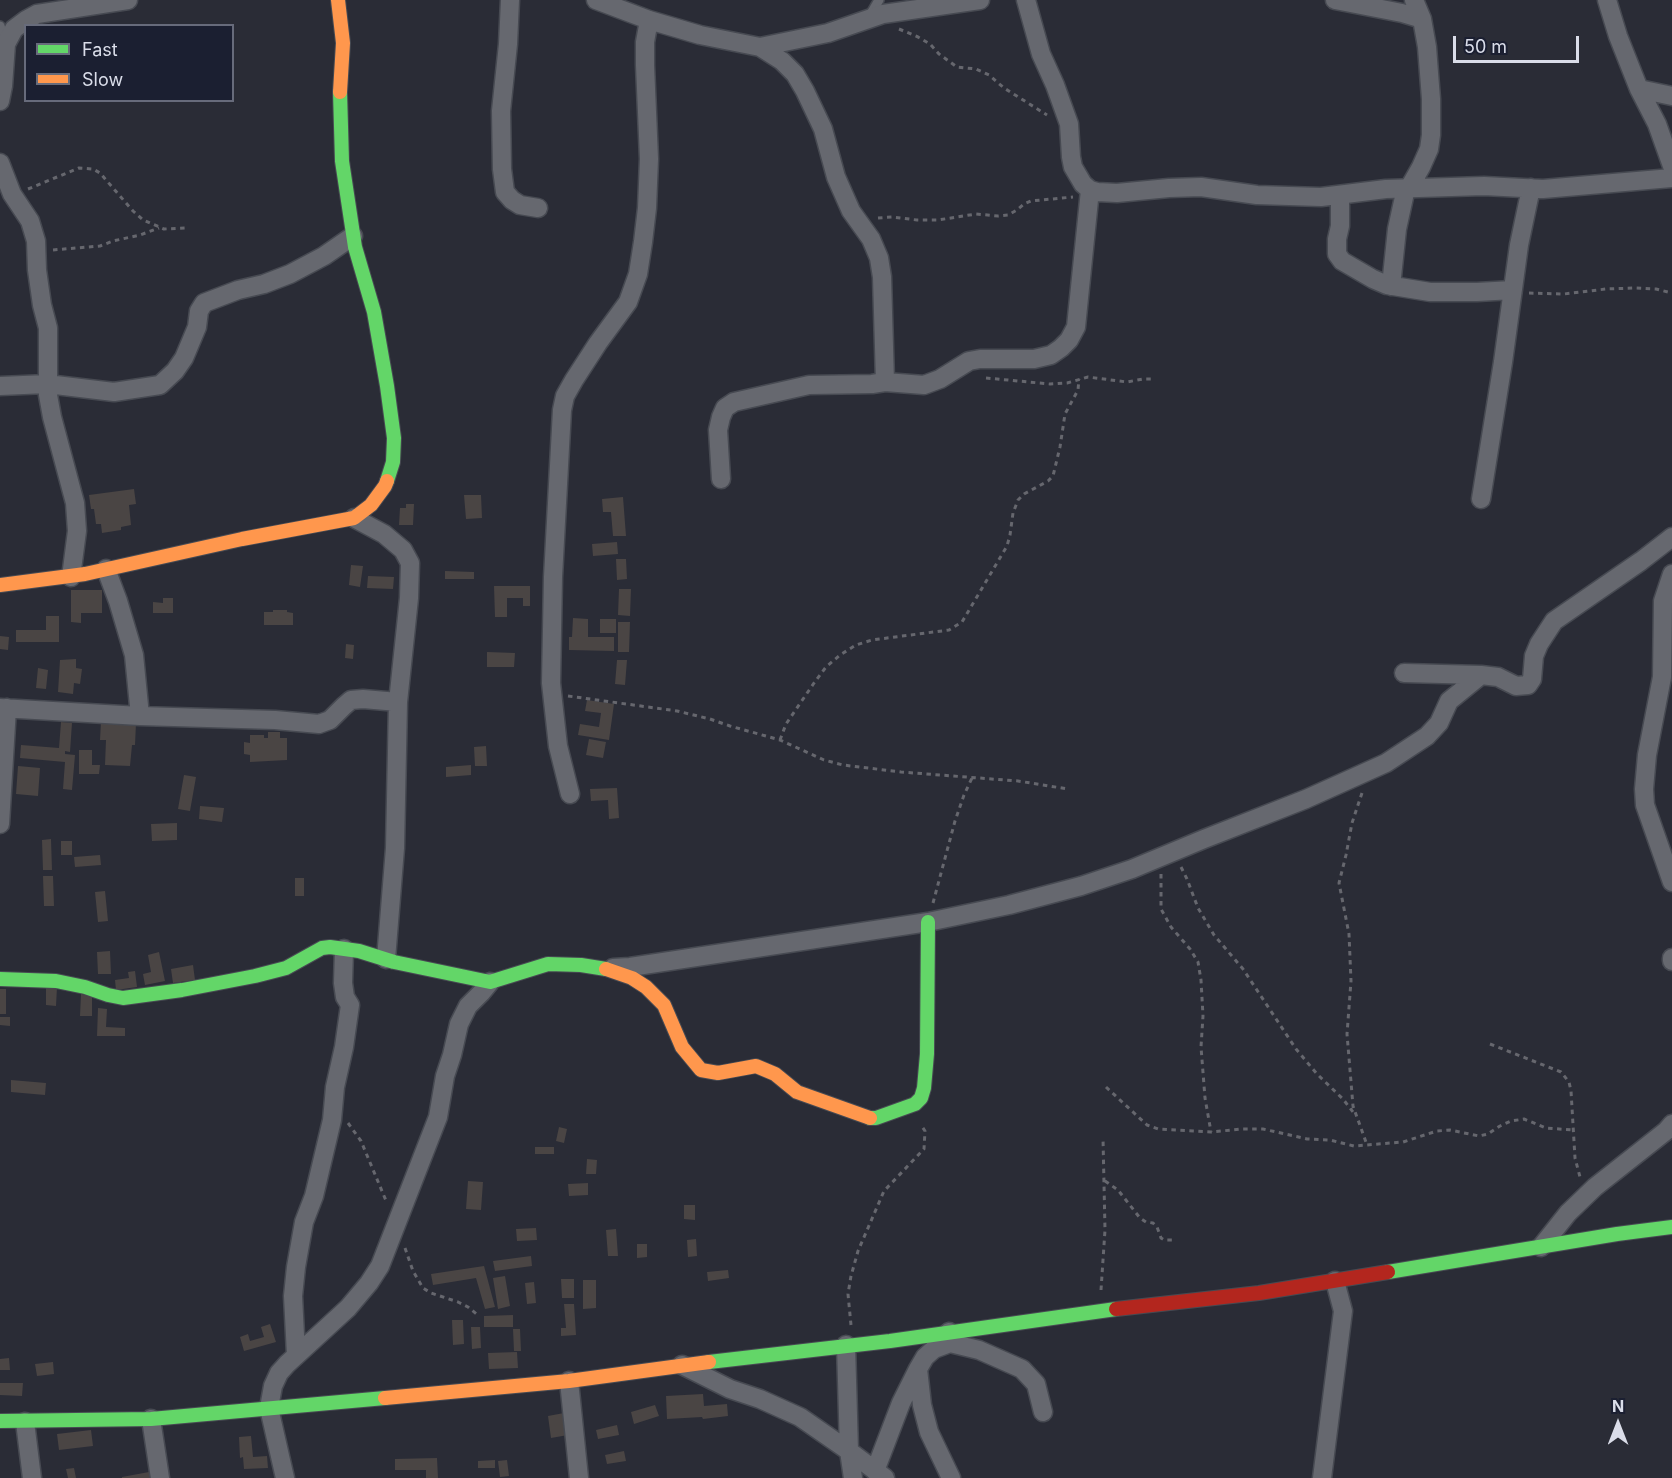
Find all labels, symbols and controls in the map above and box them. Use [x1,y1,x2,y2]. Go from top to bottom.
legend [24,24,234,102]
scale bar [1456,24,1582,62]
text: 50 m [1464,36,1507,57]
text: Fast [82,39,118,60]
text: Slow [82,69,123,90]
north arrow [1588,1394,1648,1454]
text: N [1612,1396,1624,1416]

